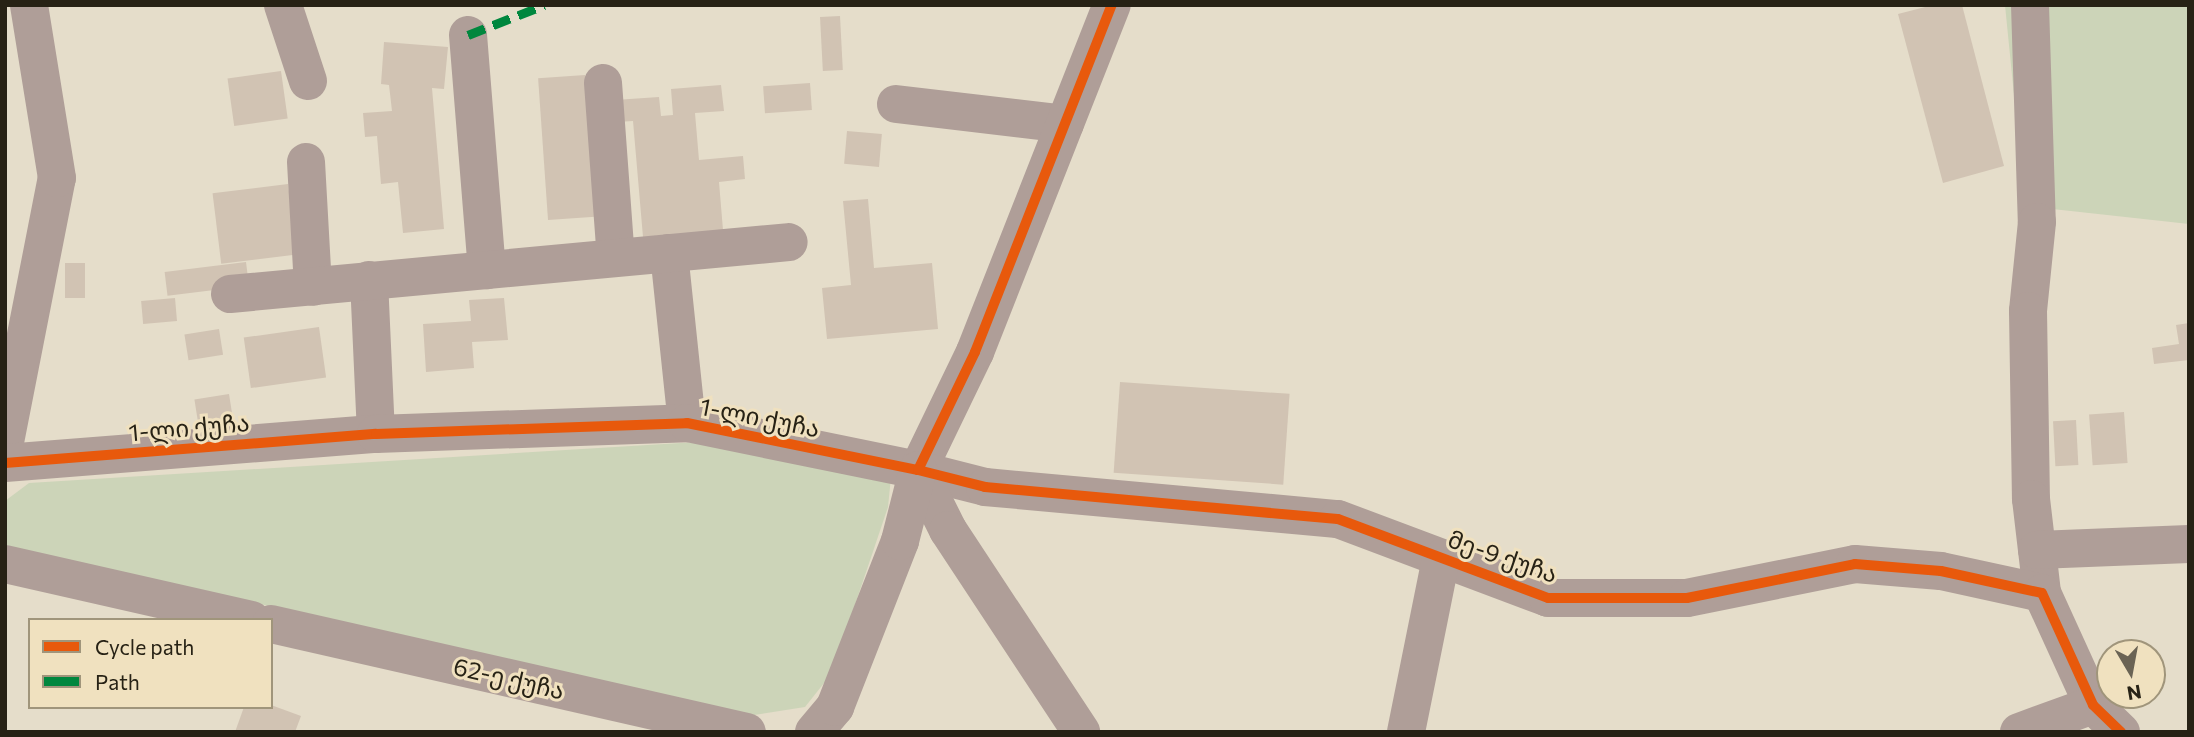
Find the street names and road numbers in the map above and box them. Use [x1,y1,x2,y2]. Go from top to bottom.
street label: 1-ლი ქუჩა [698,391,822,443]
street label: 1-ლი ქუჩა [127,407,251,447]
street label: მე-9 ქუჩა [1445,524,1561,588]
street label: 62-ე ქუჩა [451,651,567,705]

